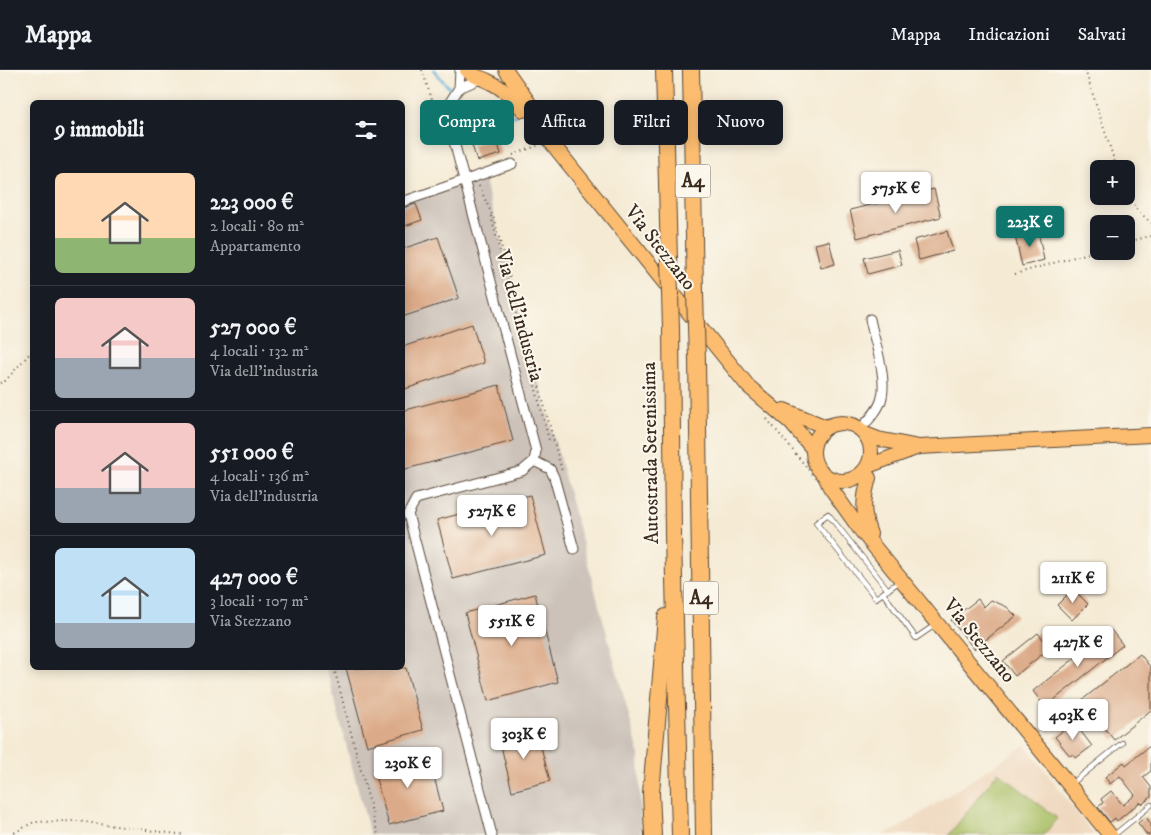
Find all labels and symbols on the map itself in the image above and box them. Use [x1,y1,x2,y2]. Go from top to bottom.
road number: A4 [676,164,710,198]
pin: 575K € [855,172,937,214]
street label: Via Stezzano [618,199,701,296]
pin: 223K € [989,206,1071,248]
street label: Via dell'industria [489,246,549,385]
street label: Autostrada Serenissima [637,361,665,544]
pin: 527K € [451,494,533,537]
pin: 211K € [1032,562,1114,604]
road number: A4 [684,582,718,614]
street label: Via Stezzano [937,593,1021,688]
pin: 551K € [471,604,553,647]
pin: 427K € [1037,626,1119,668]
pin: 403K € [1032,698,1114,741]
pin: 303K € [483,718,565,760]
pin: 230K € [367,746,449,789]

